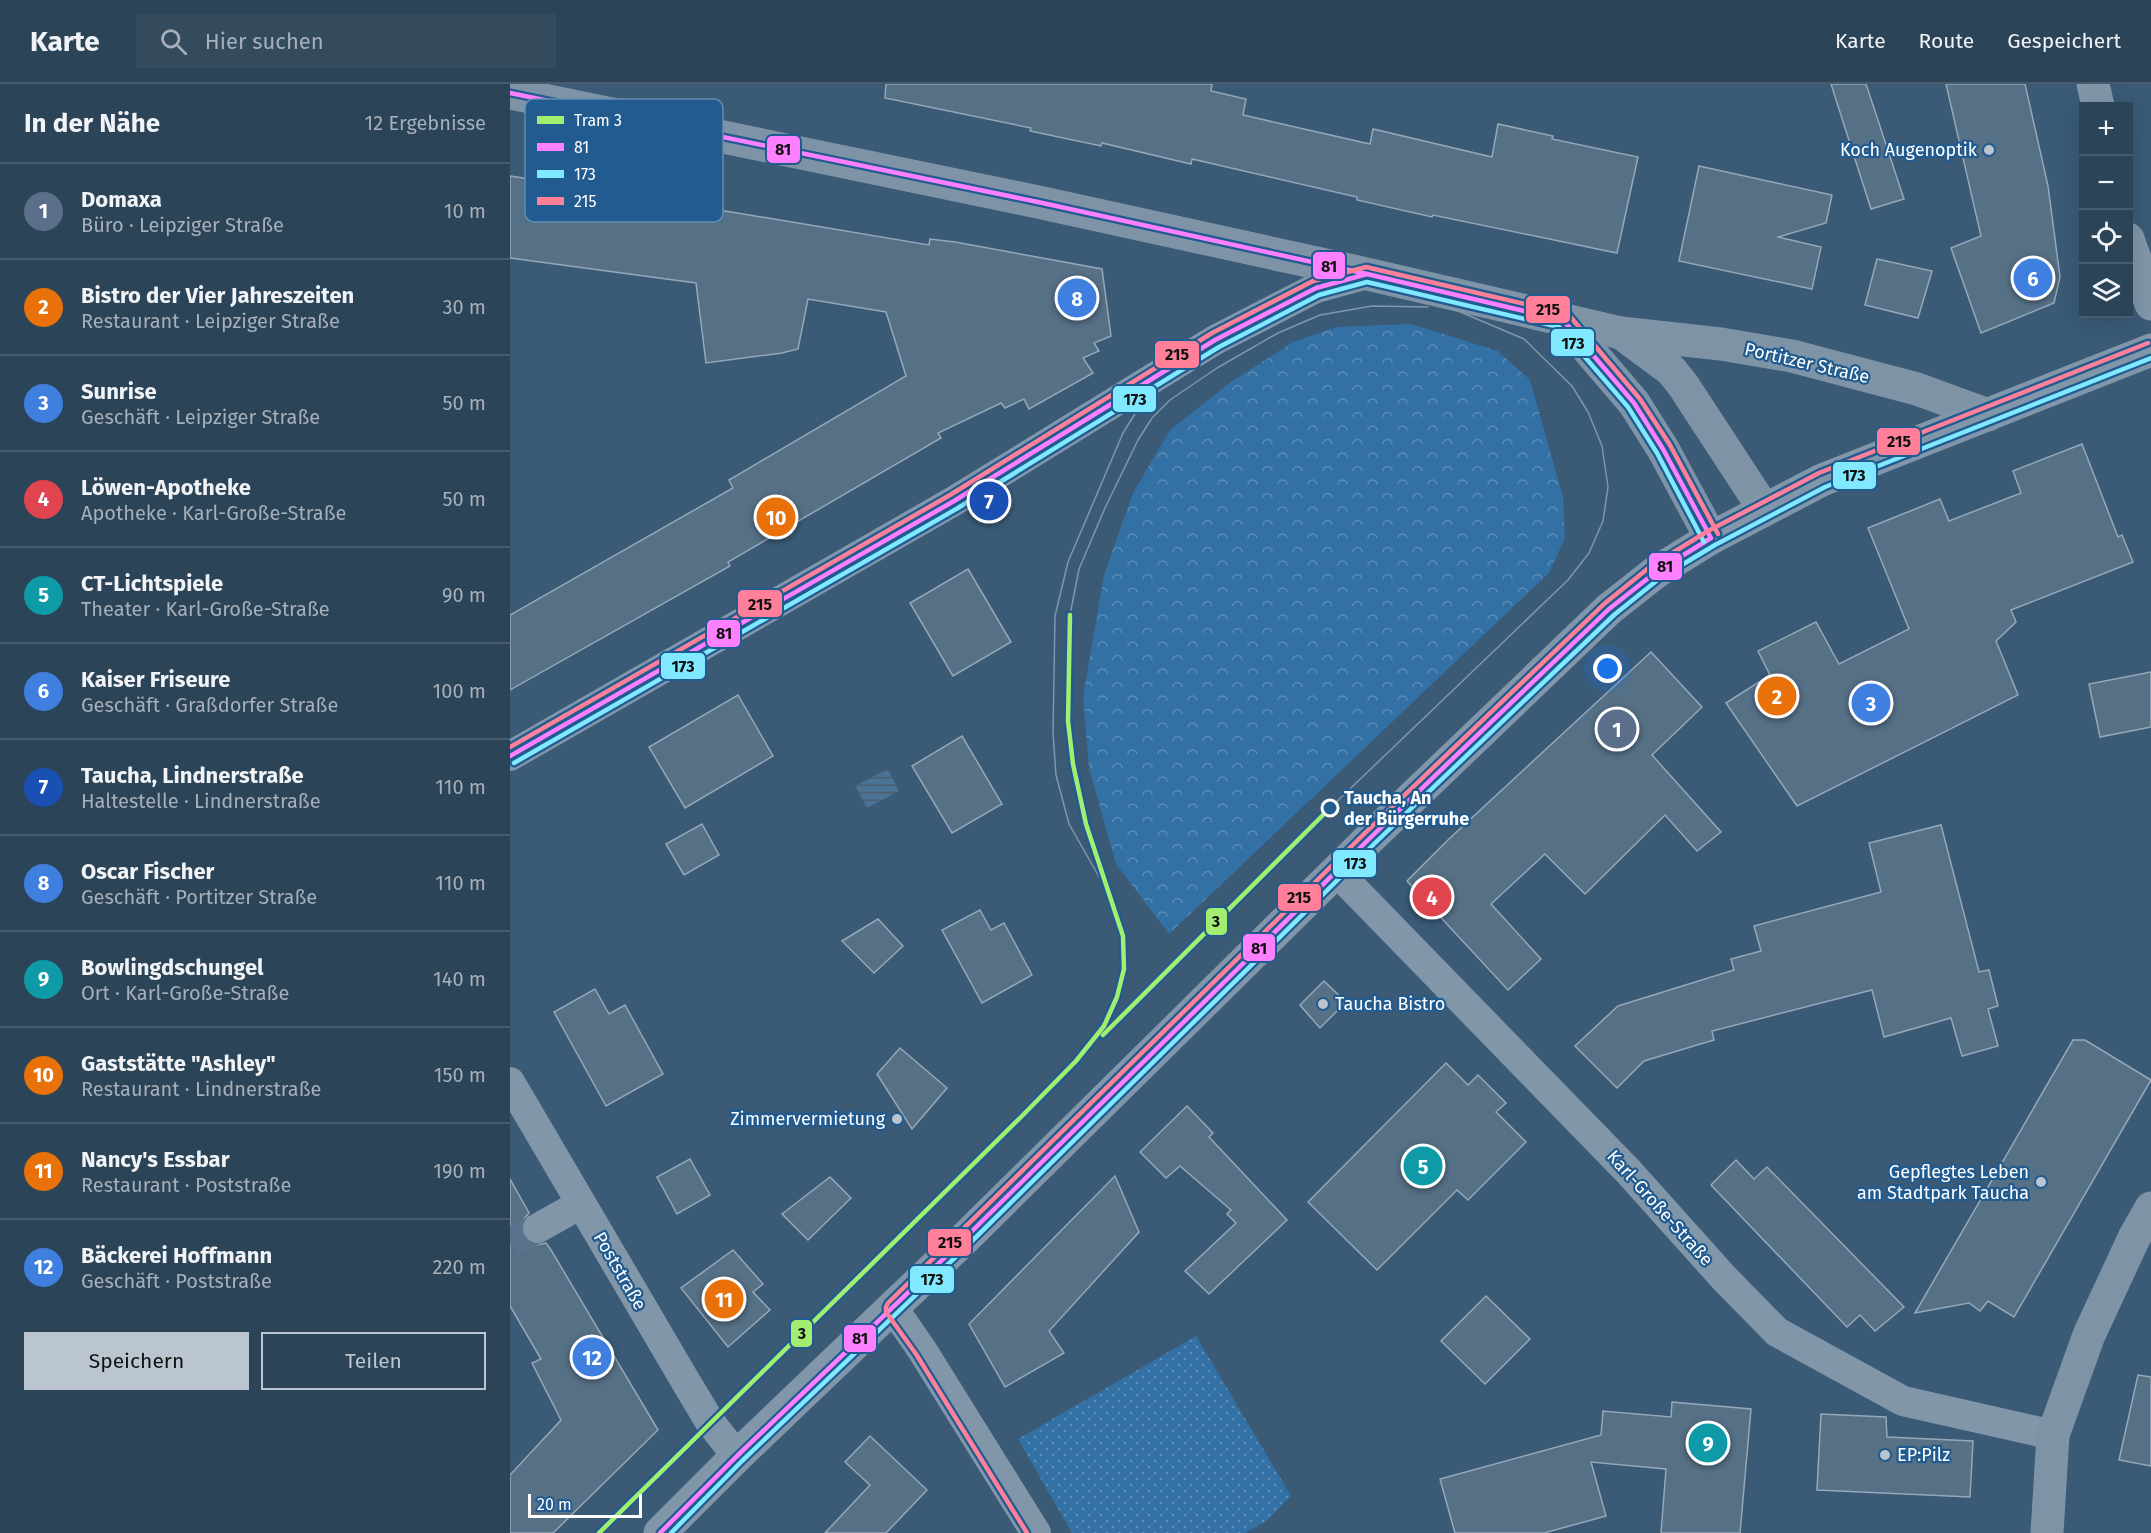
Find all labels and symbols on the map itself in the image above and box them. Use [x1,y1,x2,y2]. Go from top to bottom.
legend [525,99,723,222]
text: Tram 3 [574,111,622,130]
line badge: 81 [766,135,801,164]
text: 81 [574,138,589,157]
place label: Koch Augenoptik [1840,139,1978,161]
text: 81 [775,140,791,159]
marker: Koch Augenoptik [1982,143,1996,157]
text: 173 [574,165,596,184]
text: 215 [574,192,596,211]
line badge: 81 [1312,251,1346,280]
pin: 6 [2014,256,2053,300]
text: 81 [1321,257,1337,276]
pin: 8 [1058,276,1096,320]
line badge: 215 [1525,295,1571,324]
text: 215 [1536,300,1560,319]
line badge: 173 [1550,328,1595,357]
text: 173 [1561,334,1585,353]
street label: Portitzer Straße [1742,338,1872,388]
line badge: 215 [1154,340,1200,369]
text: 215 [1165,345,1189,364]
line badge: 173 [1112,385,1157,413]
text: 173 [1123,390,1147,409]
line badge: 215 [1876,427,1921,456]
text: 215 [1887,432,1911,451]
line badge: 173 [1832,461,1877,490]
text: 173 [1842,466,1866,485]
pin: 7 [970,478,1008,524]
pin: 10 [756,494,796,540]
line badge: 81 [1648,552,1683,581]
text: 81 [1657,557,1673,576]
line badge: 215 [737,589,783,618]
text: 215 [748,595,772,614]
line badge: 81 [706,619,741,648]
text: 81 [716,624,732,643]
line badge: 173 [660,652,706,680]
your location [1593,654,1622,683]
text: 173 [671,657,695,676]
pin: 2 [1758,674,1796,718]
pin: 3 [1852,680,1890,726]
pin: 1 [1598,706,1636,752]
place label: Taucha, An der Bürgerruhe [1344,787,1469,830]
marker: Taucha, An der Bürgerruhe [1321,799,1339,817]
line badge: 173 [1332,849,1377,878]
text: 173 [1343,854,1367,873]
pin: 4 [1412,874,1452,920]
line badge: 215 [1277,883,1322,912]
text: 215 [1287,888,1311,907]
line badge: 3 [1205,907,1228,936]
text: 3 [1211,912,1220,931]
line badge: 81 [1242,933,1276,962]
text: 81 [1251,939,1267,958]
place label: Taucha Bistro [1335,993,1445,1015]
marker: Taucha Bistro [1316,997,1330,1011]
place label: Zimmervermietung [730,1108,886,1130]
marker: Zimmervermietung [890,1112,904,1126]
pin: 5 [1404,1144,1442,1188]
street label: Karl-Große-Straße [1602,1146,1718,1270]
place label: Gepflegtes Leben am Stadtpark Taucha [1857,1161,2029,1204]
marker: Gepflegtes Leben am Stadtpark Taucha [2034,1175,2048,1189]
street label: Poststraße [589,1228,651,1314]
line badge: 215 [927,1228,972,1257]
text: 215 [938,1233,962,1252]
line badge: 173 [909,1265,955,1294]
text: 173 [920,1270,944,1289]
pin: 11 [704,1276,744,1322]
line badge: 3 [790,1319,813,1348]
text: 3 [797,1324,806,1343]
line badge: 81 [843,1324,877,1353]
text: 81 [852,1329,868,1348]
pin: 12 [572,1334,611,1380]
pin: 9 [1688,1420,1728,1466]
place label: EP:Pilz [1897,1444,1950,1466]
marker: EP:Pilz [1878,1448,1892,1462]
scale bar [528,1491,642,1518]

